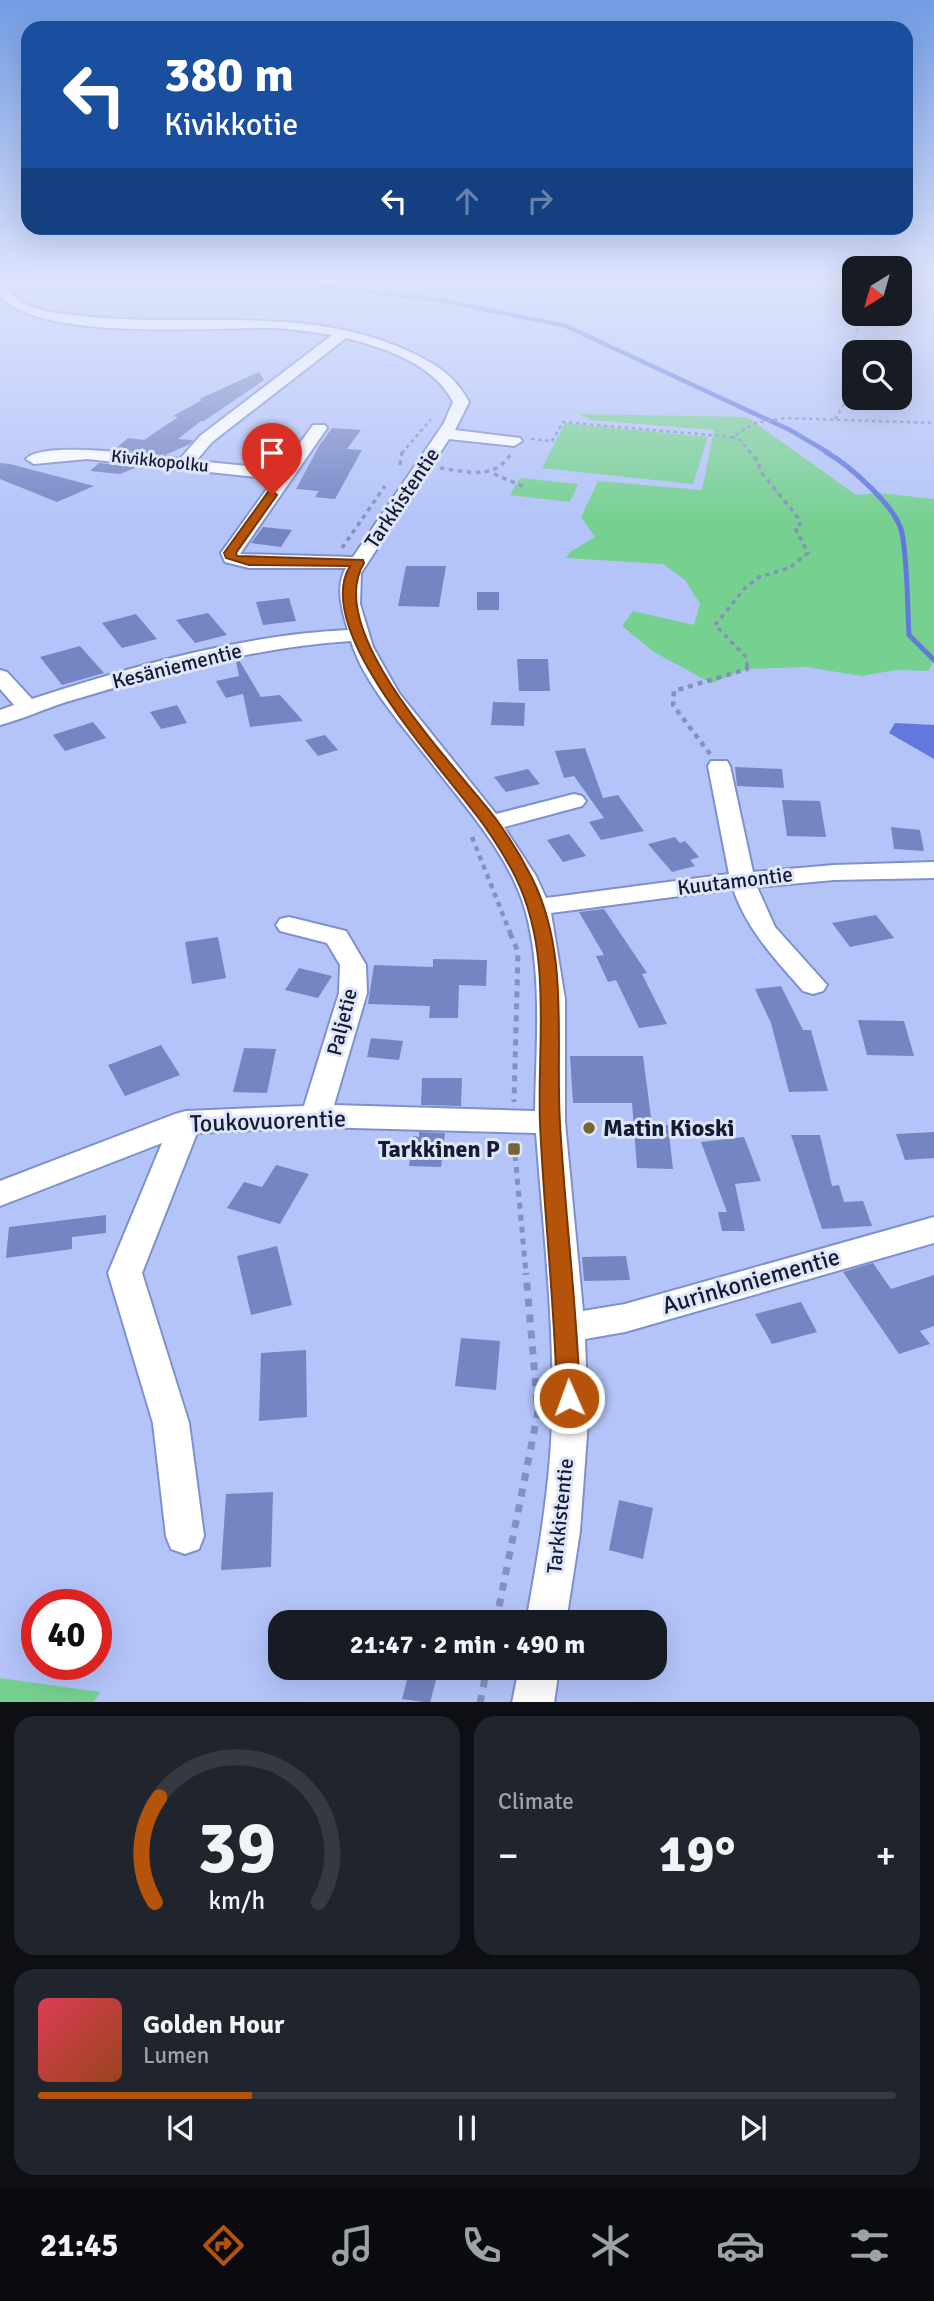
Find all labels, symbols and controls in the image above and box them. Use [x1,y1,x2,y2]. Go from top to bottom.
text: 380 m [164,45,294,105]
icon: left [49,49,140,140]
text: Kivikkotie [164,105,298,144]
icon: left [375,182,413,220]
icon: ahead [448,182,486,220]
icon: right [521,182,559,220]
north arrow [842,256,912,326]
map controls [842,256,912,410]
button: search [842,340,912,410]
pin [242,423,302,495]
icon: arrive [253,434,291,472]
street label: Tarkkistentie [359,443,445,553]
street label: Kivikkopolku [110,445,210,477]
street label: Kesäniementie [110,637,244,695]
street label: Kuutamontie [676,861,794,901]
street label: Paljetie [321,986,363,1058]
street label: Toukovuorentie [189,1103,347,1139]
place label: Matin Kioski [603,1113,735,1143]
marker: Matin Kioski [581,1120,597,1136]
place label: Tarkkinen P [378,1134,500,1164]
marker: Tarkkinen P [506,1141,522,1157]
street label: Aurinkoniementie [659,1241,843,1321]
position arrow [532,1361,606,1435]
street label: Tarkkistentie [541,1457,579,1575]
speed limit sign: 40 [21,1589,112,1680]
text: 21:47 · 2 min · 490 m [350,1629,585,1661]
text: Climate [498,1787,574,1816]
text: 39 [198,1804,276,1893]
text: 19° [659,1822,735,1886]
text: − [498,1832,519,1879]
text: + [875,1832,896,1879]
text: km/h [209,1884,265,1915]
text: Golden Hour [143,2009,284,2041]
text: Lumen [143,2041,209,2070]
icon: previous [162,2109,200,2147]
icon: pause [448,2109,486,2147]
icon: next [734,2109,772,2147]
icon: directions [199,2221,248,2270]
icon: music [328,2221,377,2270]
icon: phone [457,2221,506,2270]
icon: climate [586,2221,635,2270]
icon: car [716,2221,765,2270]
icon: filters [845,2221,894,2270]
text: 21:45 [40,2226,119,2265]

